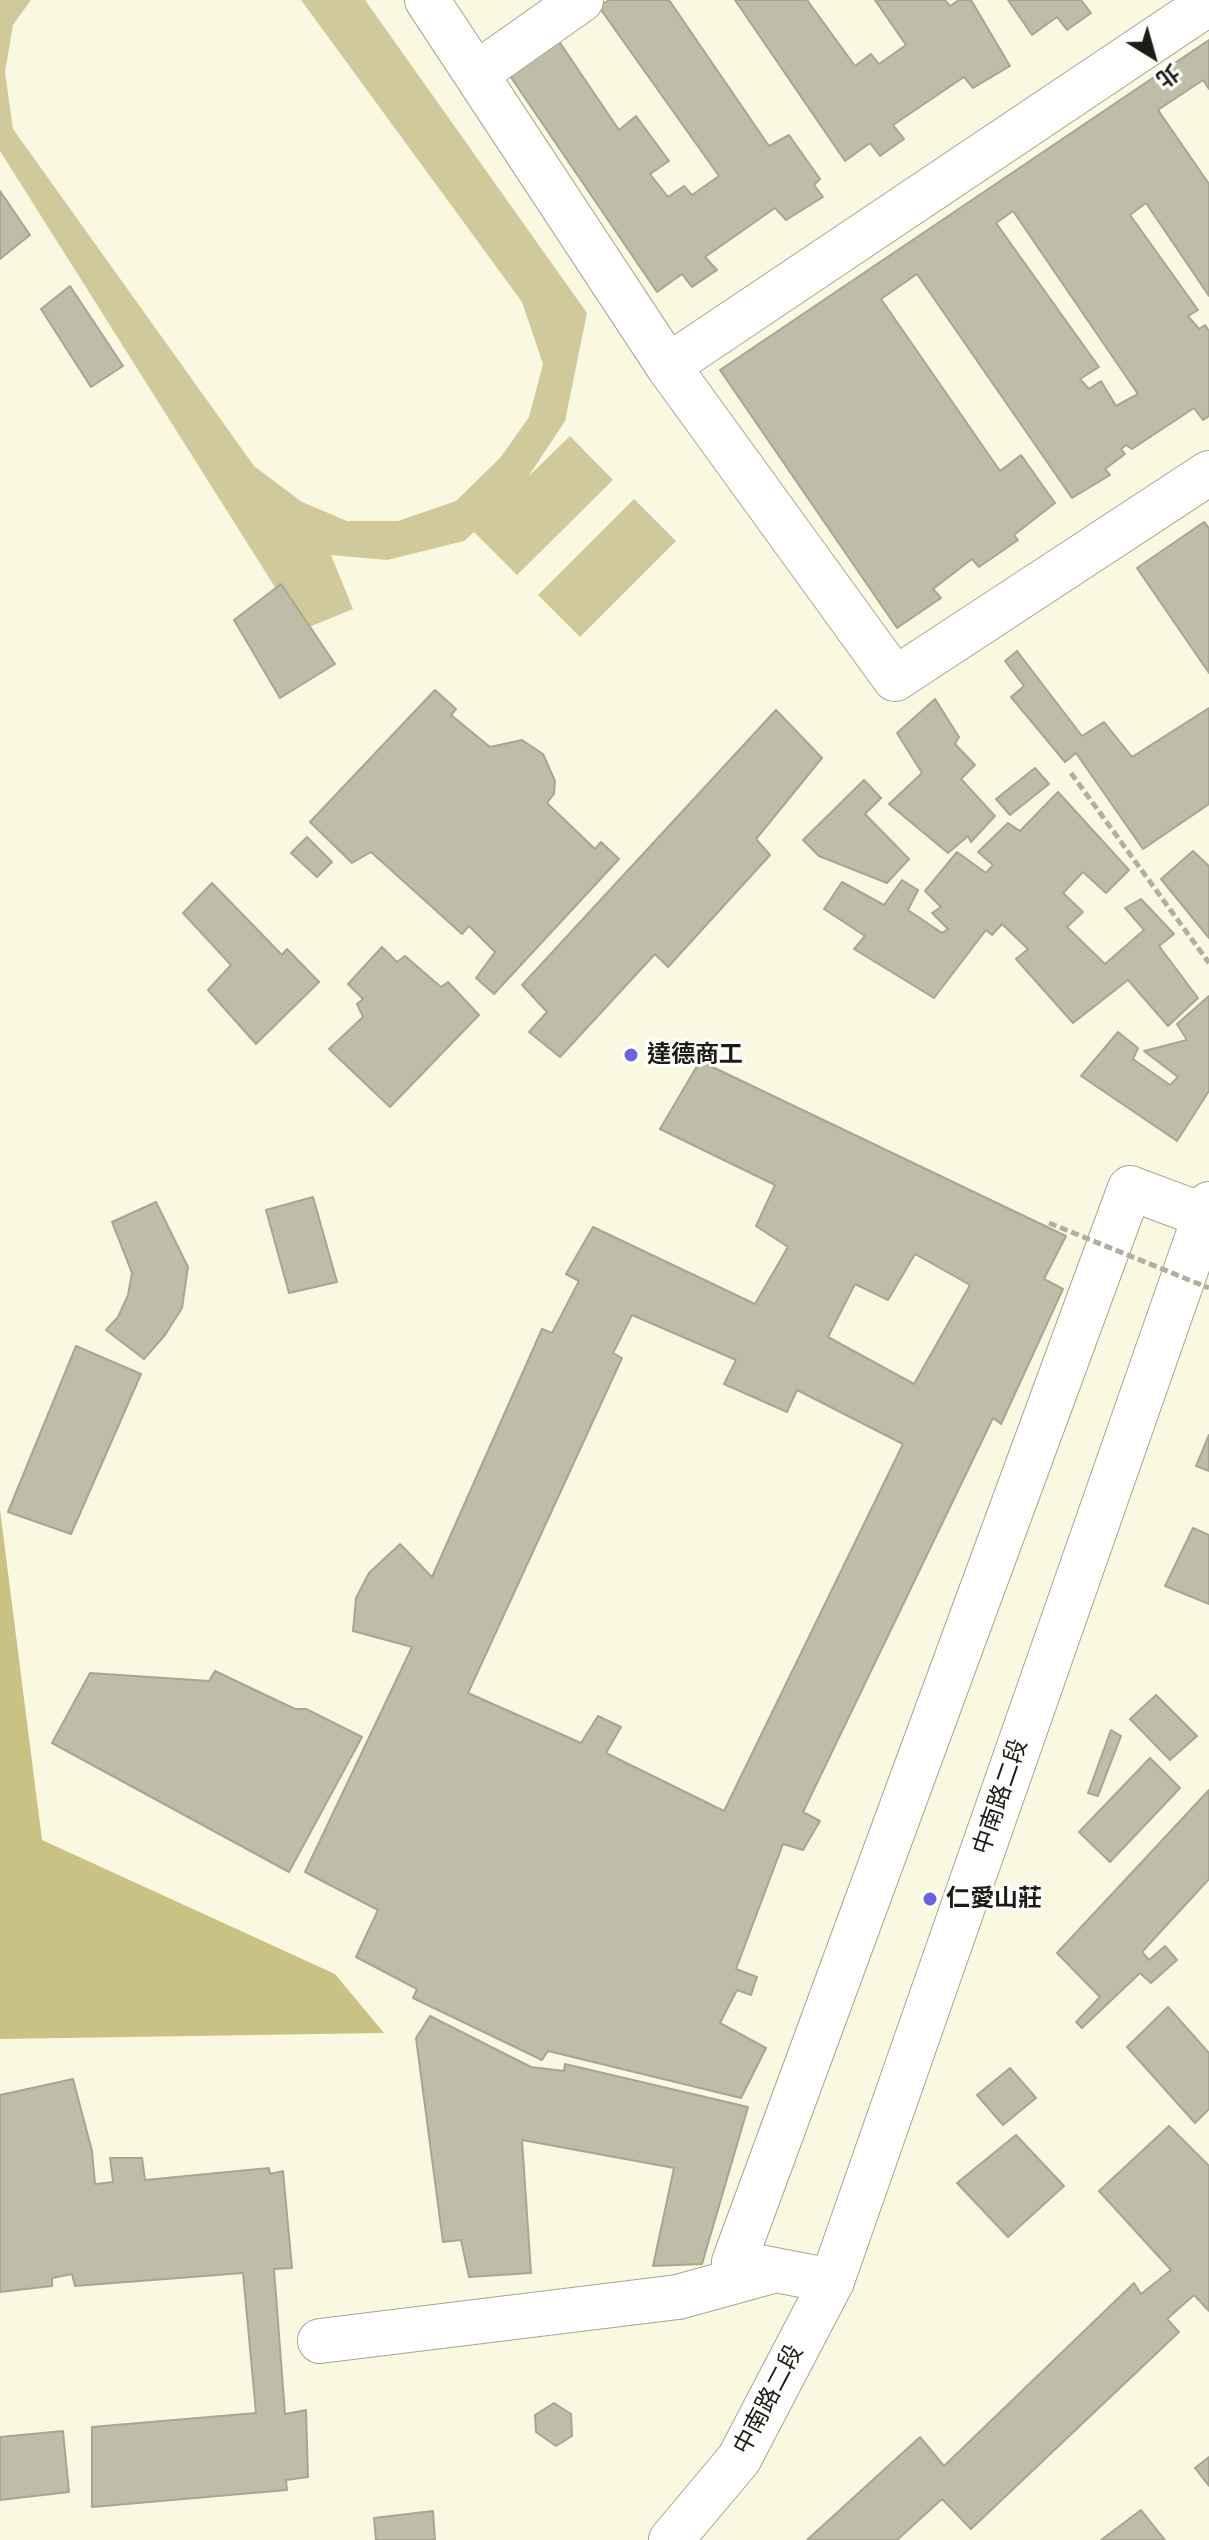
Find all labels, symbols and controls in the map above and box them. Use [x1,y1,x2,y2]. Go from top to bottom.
north arrow [1113,16,1193,96]
text: 北 [1151,59,1184,92]
place label: 達德商工 [647,1041,743,1069]
marker: 達德商工 [622,1046,640,1064]
street label: 中南路二段 [968,1736,1034,1858]
place label: 仁愛山莊 [946,1885,1042,1913]
marker: 仁愛山莊 [921,1890,939,1908]
street label: 中南路二段 [728,2340,810,2460]

